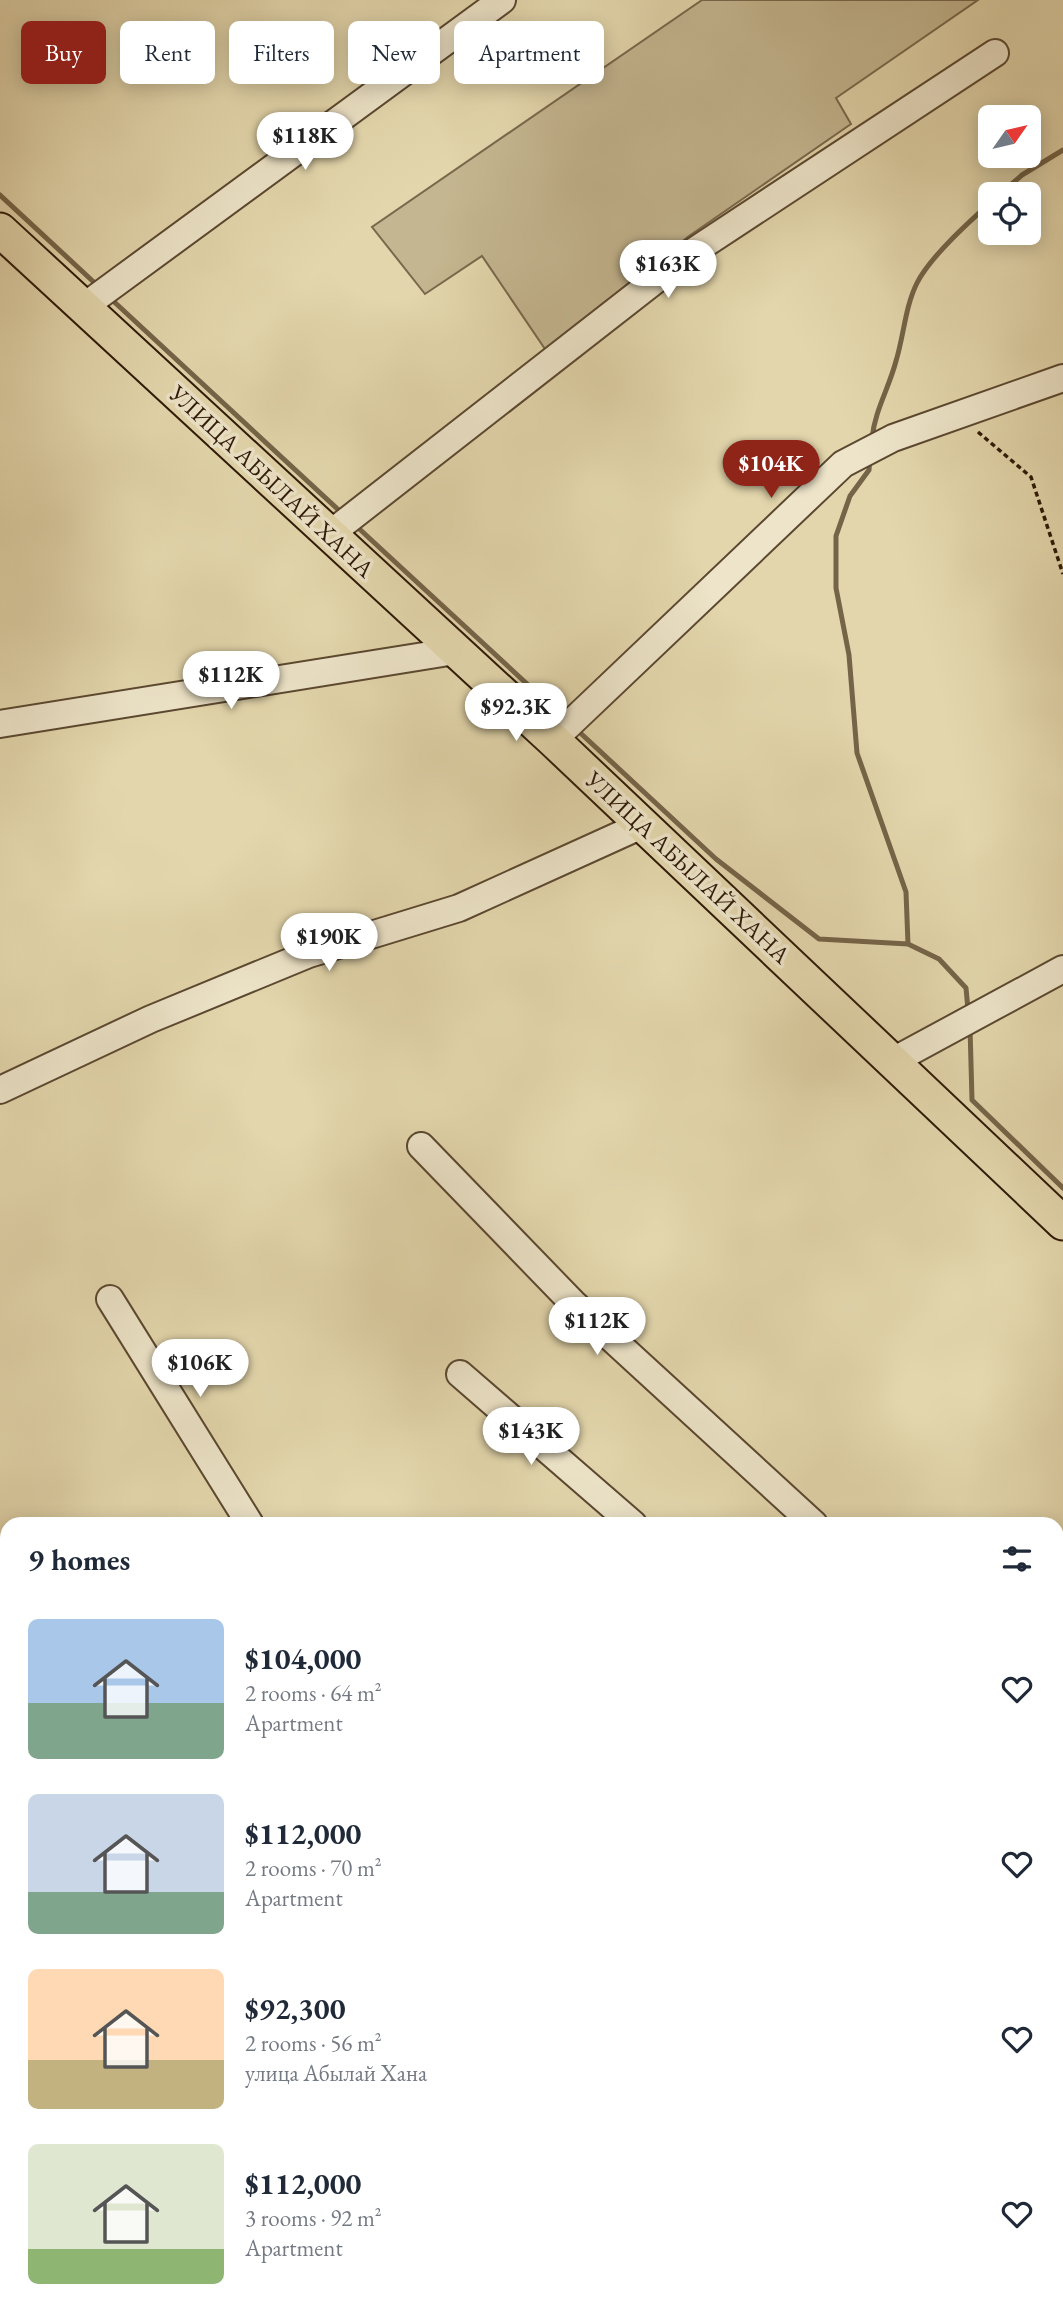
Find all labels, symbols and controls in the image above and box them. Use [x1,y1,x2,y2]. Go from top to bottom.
chip: Buy [21,21,106,84]
chip: Rent [120,21,215,84]
chip: Filters [229,21,334,84]
chip: New [348,21,440,84]
chip: Apartment [454,21,604,84]
north arrow [978,105,1041,168]
map controls [978,105,1041,245]
pin: $118K [256,113,354,172]
text: $118K [273,120,337,150]
button: locate [978,182,1041,245]
pin: $163K [619,240,717,300]
text: $163K [636,248,700,278]
street label: УЛИЦА АБЫЛАЙ ХАНА [162,377,381,584]
pin: $104K [722,440,820,500]
text: $104K [739,448,803,478]
pin: $112K [182,652,280,711]
text: $112K [199,659,263,689]
pin: $92.3K [459,684,573,743]
text: $92.3K [481,691,551,721]
street label: УЛИЦА АБЫЛАЙ ХАНА [578,763,797,970]
pin: $190K [280,914,378,973]
text: $190K [297,921,361,951]
pin: $112K [548,1298,646,1357]
text: $112K [565,1305,629,1335]
pin: $106K [151,1340,249,1399]
text: $106K [168,1347,232,1377]
pin: $143K [482,1408,580,1467]
text: $143K [499,1415,563,1445]
text: 9 homes [28,1540,130,1579]
icon: filters [998,1540,1036,1578]
text: $104,000 [245,1639,361,1678]
icon: home [84,1647,168,1731]
icon: heart [998,1670,1036,1708]
text: 2 rooms · 64 m² [245,1678,382,1708]
text: Apartment [245,1708,343,1738]
text: $112,000 [245,1814,361,1853]
icon: home [84,1822,168,1906]
icon: heart [998,1845,1036,1883]
text: 2 rooms · 70 m² [245,1853,382,1883]
text: Apartment [245,1883,343,1913]
text: $92,300 [245,1989,346,2028]
icon: home [84,1997,168,2081]
icon: heart [998,2020,1036,2058]
text: 2 rooms · 56 m² [245,2028,382,2058]
text: улица Абылай Хана [245,2058,427,2088]
text: $112,000 [245,2164,361,2203]
icon: home [84,2172,168,2256]
icon: heart [998,2195,1036,2233]
text: 3 rooms · 92 m² [245,2203,382,2233]
text: Apartment [245,2233,343,2263]

